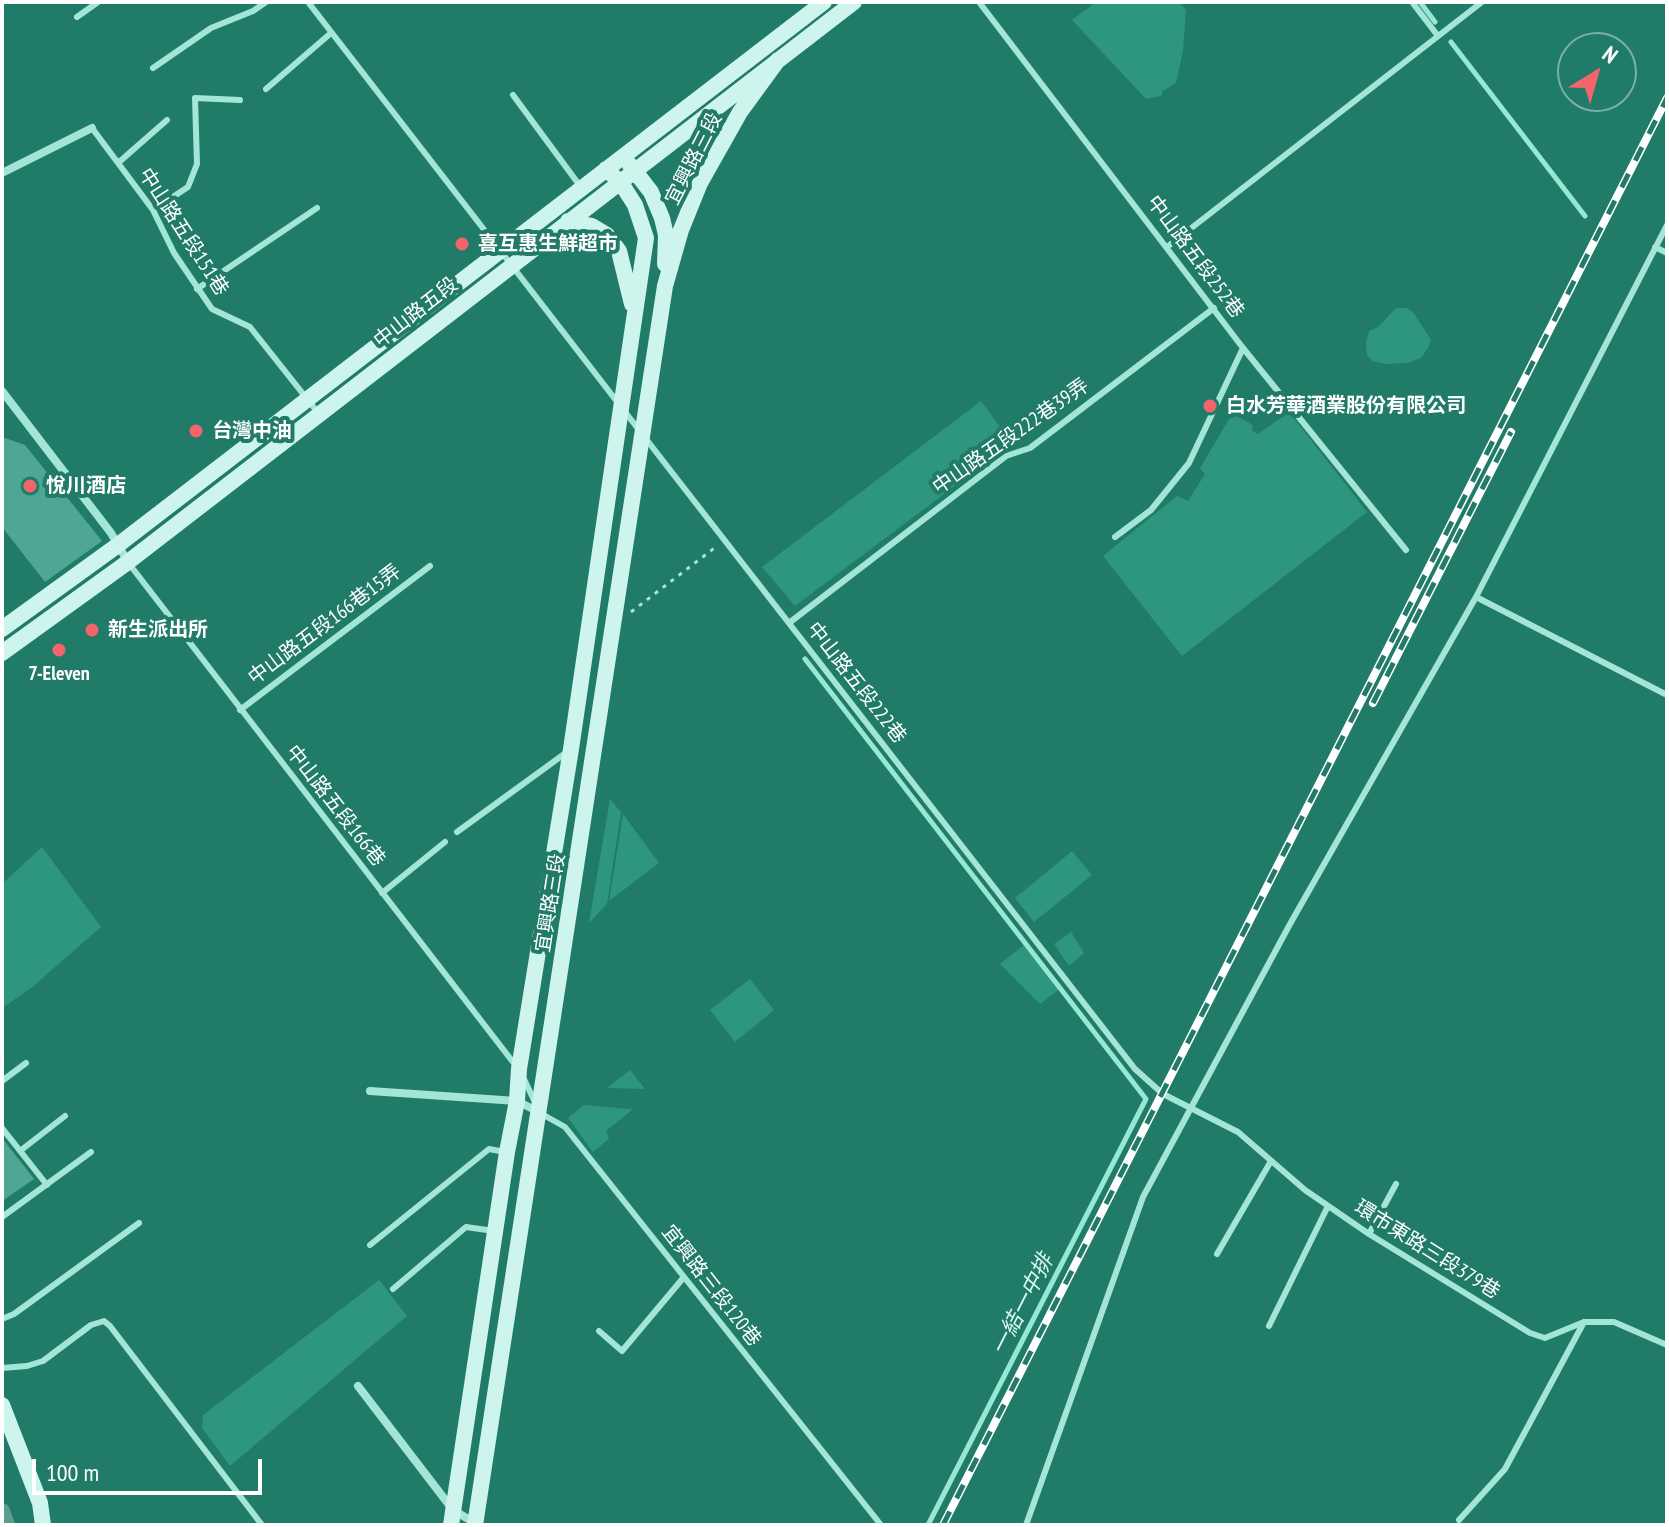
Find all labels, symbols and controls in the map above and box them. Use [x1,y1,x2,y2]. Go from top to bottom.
north arrow [1557,32,1637,112]
text: N [1597,40,1623,69]
street label: 宜興路三段 [661,109,727,209]
street label: 中山路五段151巷 [133,164,233,300]
street label: 中山路五段252巷 [1141,191,1249,323]
place label: 喜互惠生鮮超市 [478,232,618,256]
marker: 喜互惠生鮮超市 [453,235,471,253]
street label: 中山路五段 [369,273,463,353]
street label: 中山路五段222巷39弄 [928,374,1094,500]
place label: 白水芳華酒業股份有限公司 [1226,394,1466,418]
marker: 白水芳華酒業股份有限公司 [1201,397,1219,415]
place label: 台灣中油 [212,419,292,443]
marker: 台灣中油 [187,422,205,440]
place label: 悅川酒店 [46,474,126,498]
marker: 悅川酒店 [21,477,39,495]
street label: 中山路五段166巷15弄 [244,560,406,690]
place label: 新生派出所 [108,618,208,642]
street label: 中山路五段222巷 [801,618,911,748]
marker: 新生派出所 [83,621,101,639]
marker: 7-Eleven [50,641,68,659]
place label: 7-Eleven [28,662,90,686]
street label: 中山路五段166巷 [280,741,390,871]
street label: 宜興路三段 [531,852,571,954]
street label: 環市東路三段379巷 [1350,1196,1504,1304]
street label: 宜興路三段120巷 [656,1221,766,1351]
water label: 一結一中排 [986,1250,1060,1360]
scale bar [36,1443,266,1493]
text: 100 m [46,1457,99,1488]

